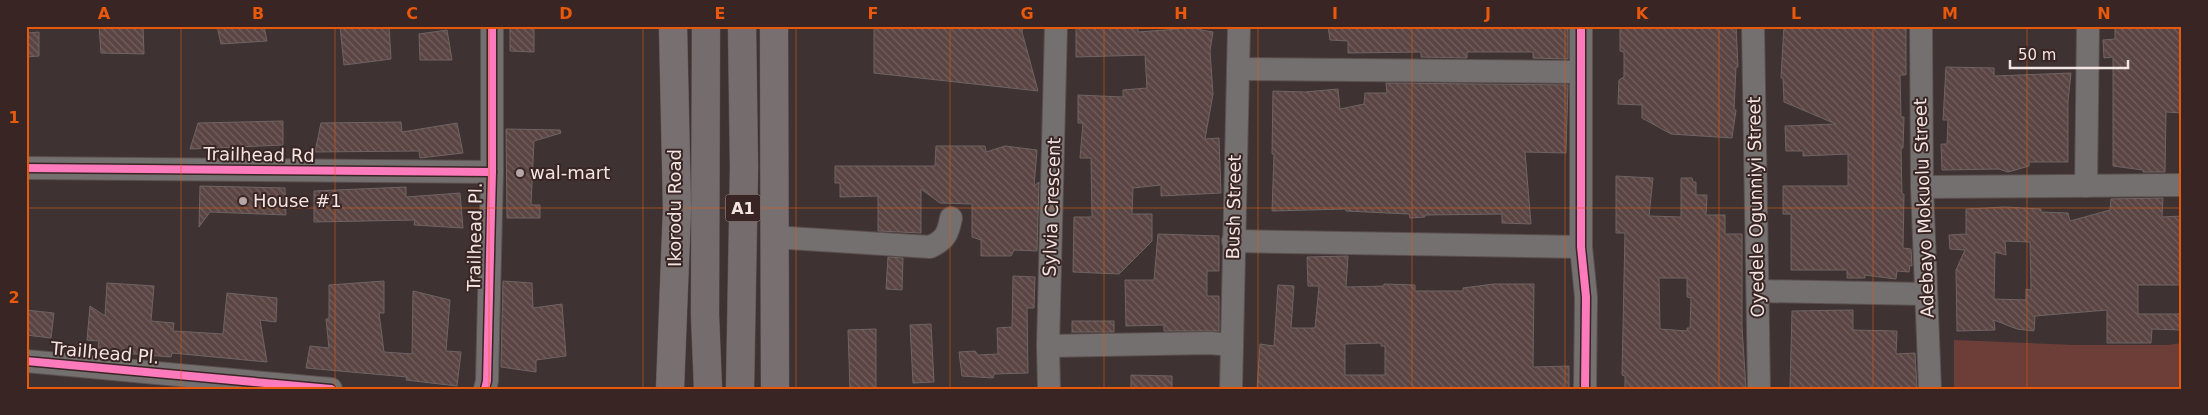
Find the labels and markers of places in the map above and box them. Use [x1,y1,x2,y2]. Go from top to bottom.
place label: wal-mart [530,162,610,183]
marker: wal-mart [514,167,526,179]
place label: House #1 [253,190,342,211]
marker: House #1 [237,195,249,207]

